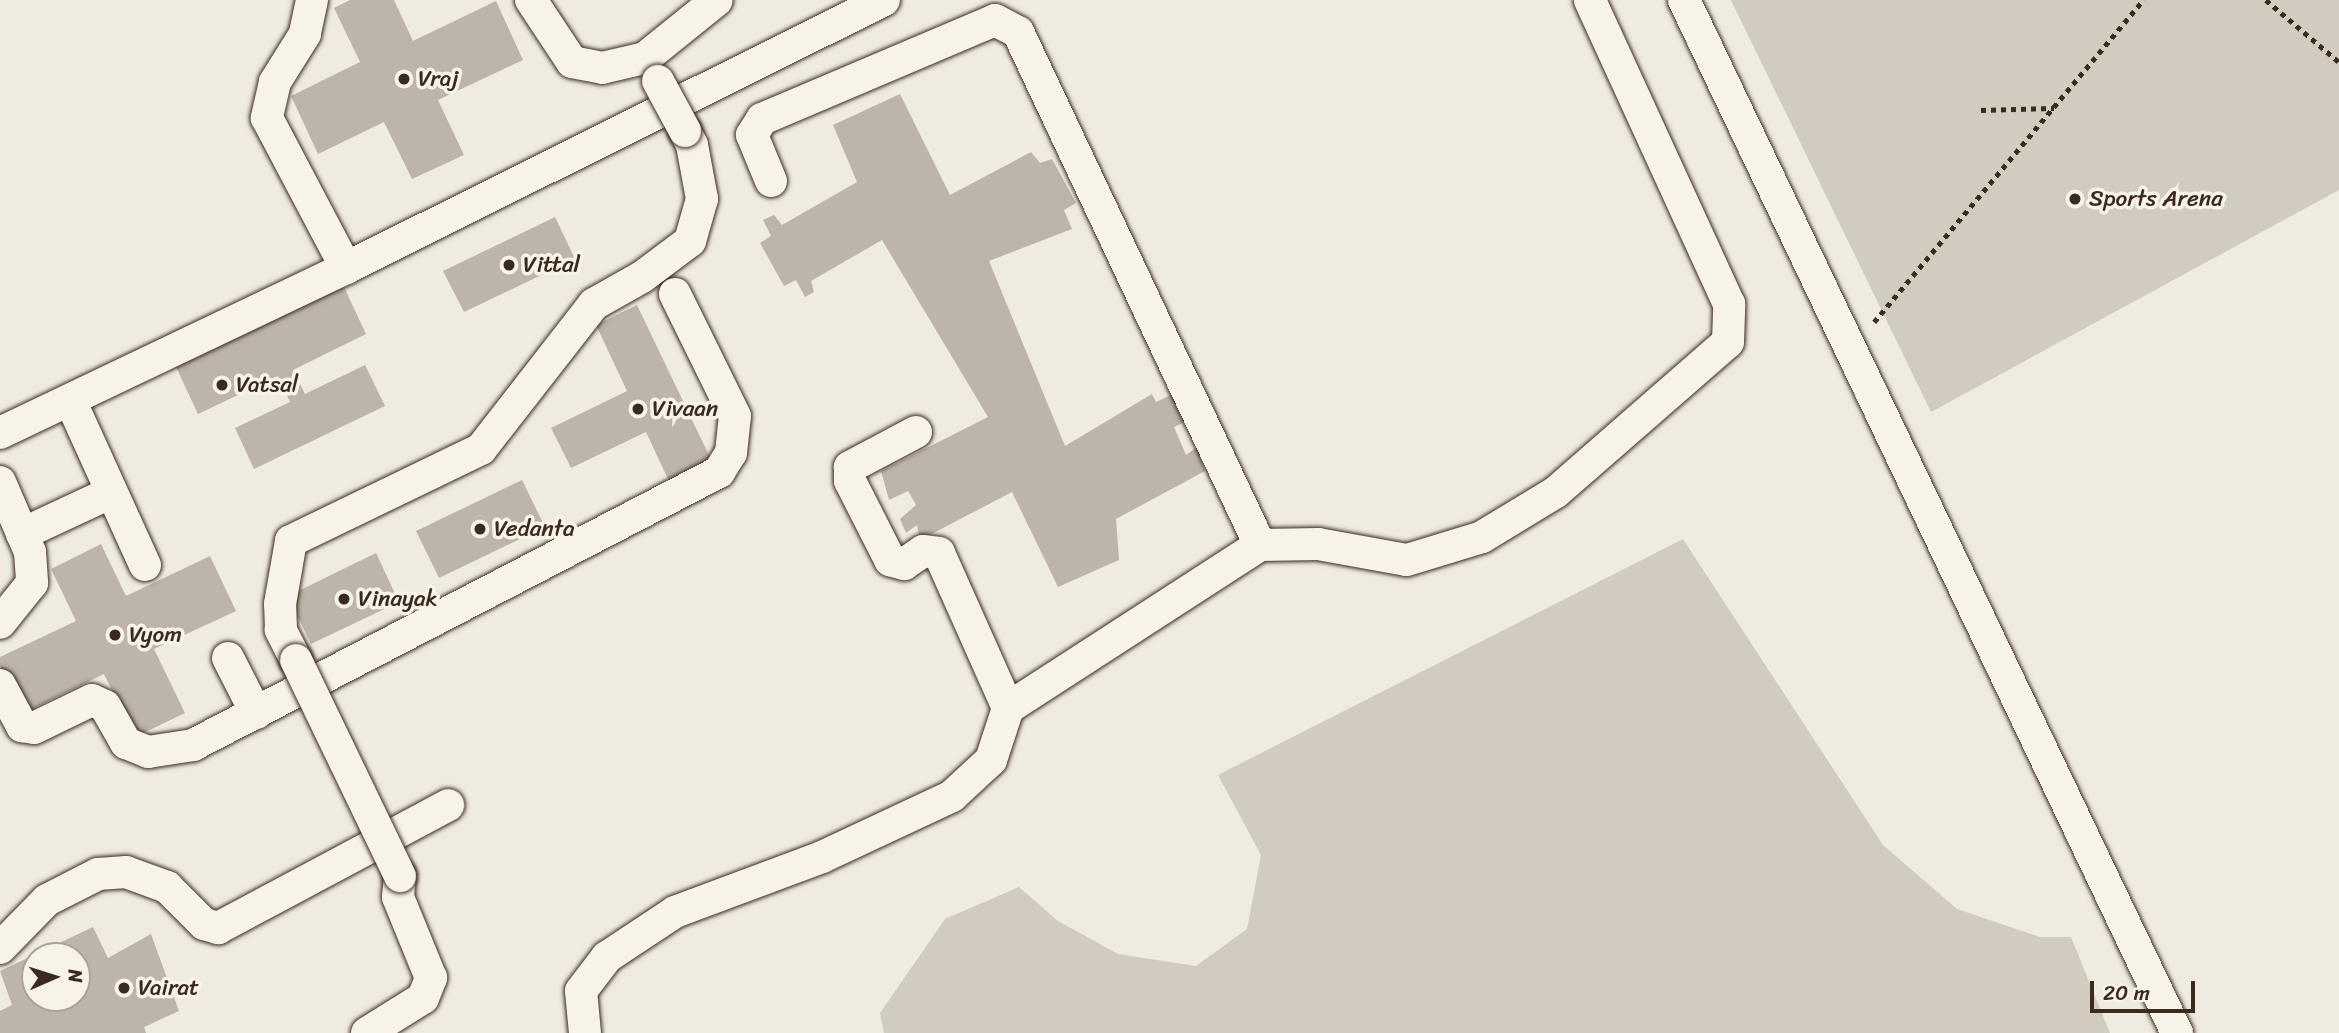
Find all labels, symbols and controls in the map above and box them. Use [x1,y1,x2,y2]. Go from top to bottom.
place label: Vraj [418,65,459,93]
marker: Vraj [396,71,412,87]
place label: Sports Arena [2089,185,2223,213]
marker: Sports Arena [2067,191,2083,207]
place label: Vittal [523,251,580,279]
marker: Vittal [501,257,517,273]
place label: Vatsal [236,371,298,399]
marker: Vatsal [214,377,230,393]
place label: Vivaan [652,395,718,423]
marker: Vivaan [630,401,646,417]
place label: Vedanta [494,515,575,543]
marker: Vedanta [472,521,488,537]
place label: Vinayak [358,585,438,613]
marker: Vinayak [336,591,352,607]
place label: Vyom [129,621,182,649]
marker: Vyom [107,627,123,643]
north arrow [21,942,91,1012]
scale bar [2094,967,2199,1011]
text: N [59,969,92,983]
place label: Vairat [138,974,199,1002]
text: 20 m [2103,974,2150,1012]
marker: Vairat [116,980,132,996]

